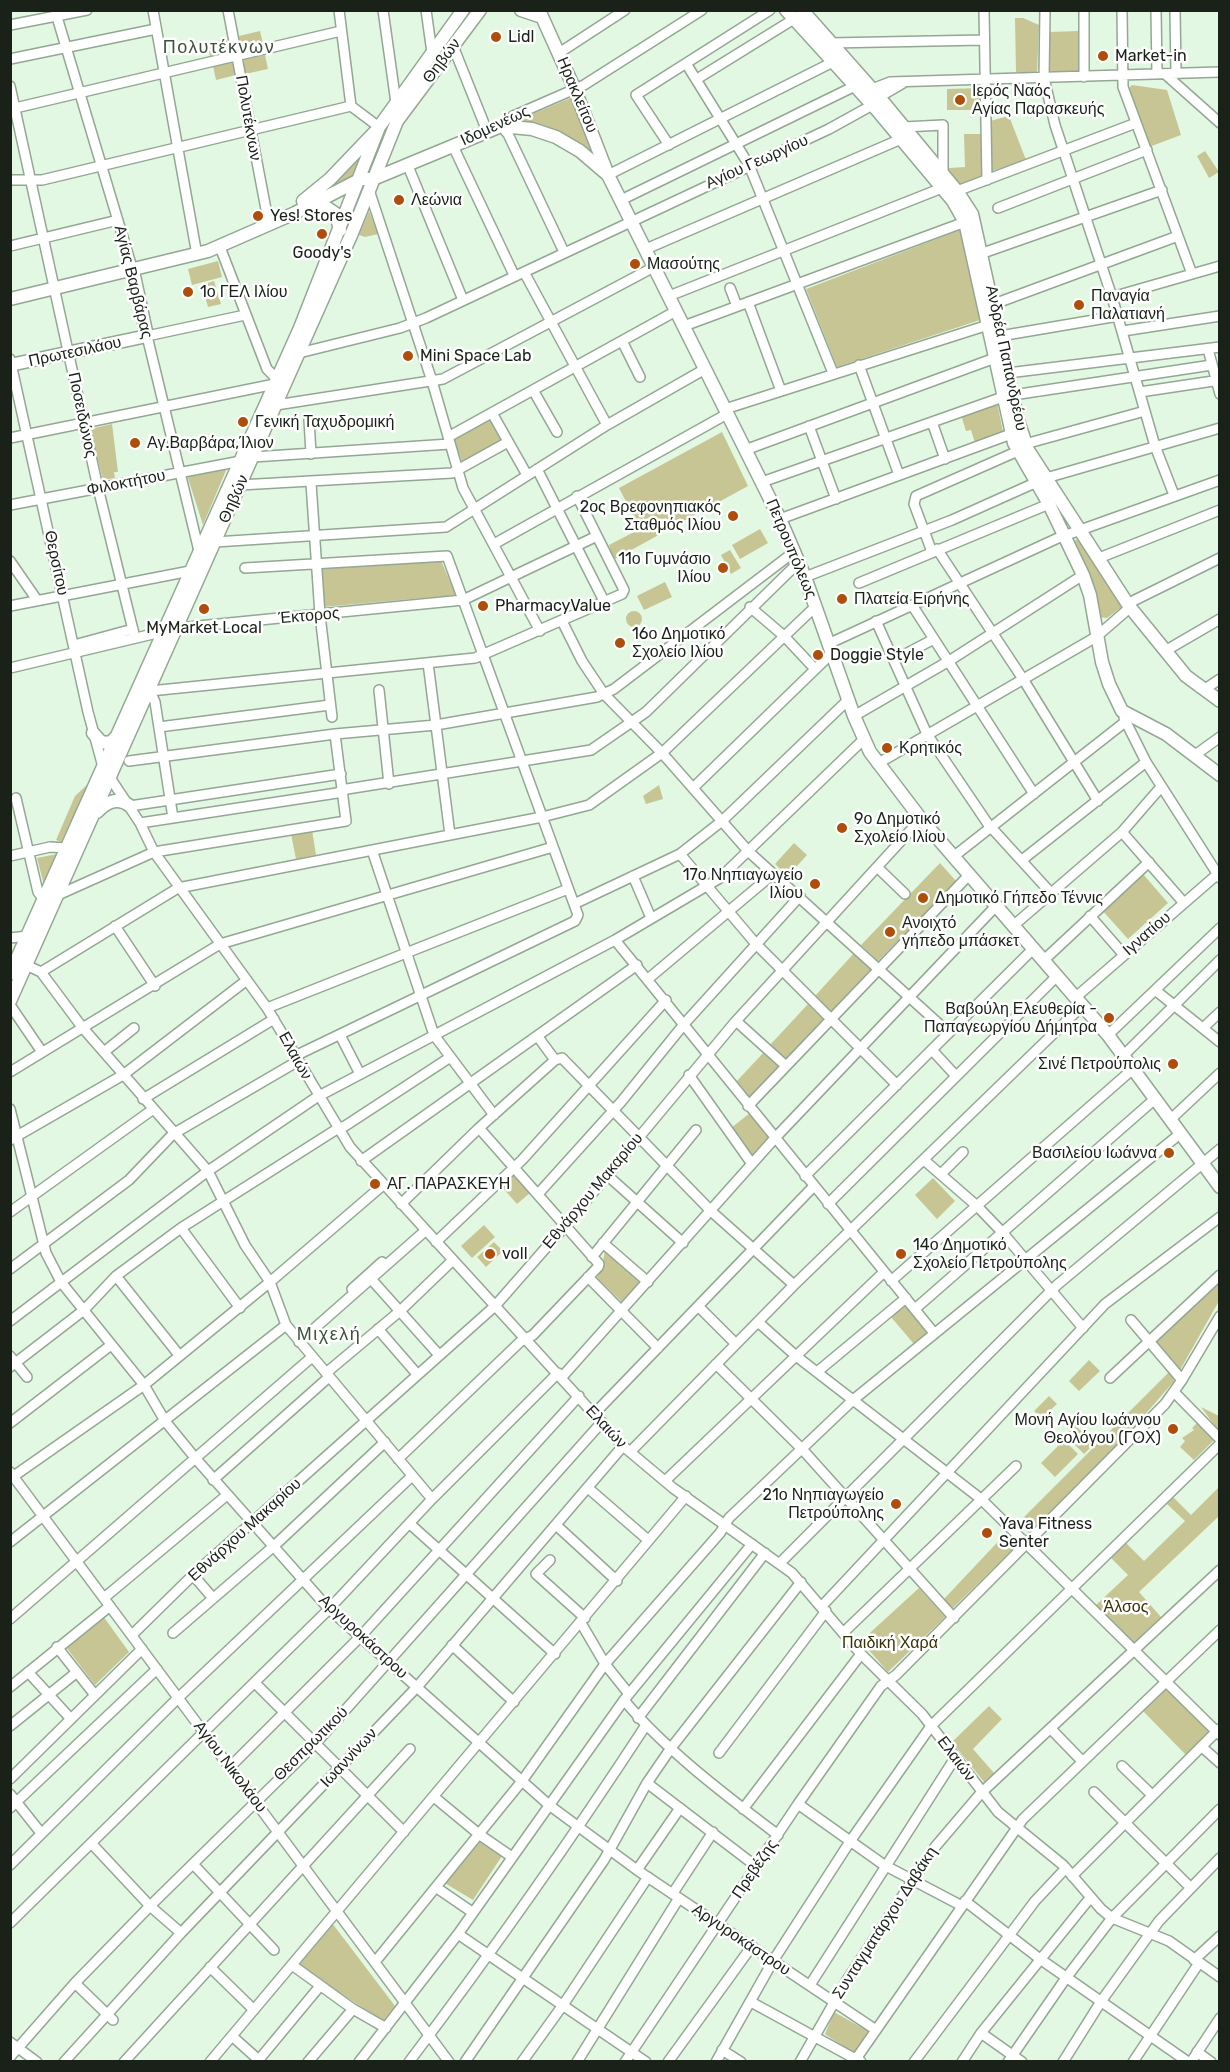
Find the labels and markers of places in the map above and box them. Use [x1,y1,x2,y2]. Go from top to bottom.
place label: Lidl [508,27,534,47]
marker: Lidl [489,30,503,44]
place label: Market-in [1115,46,1187,66]
marker: Market-in [1096,49,1110,63]
place label: Ιερός Ναός Αγίας Παρασκευής [972,81,1104,119]
marker: Ιερός Ναός Αγίας Παρασκευής [953,93,967,107]
place label: Λεώνια [411,190,462,210]
marker: Λεώνια [392,193,406,207]
place label: Yes! Stores [270,206,352,226]
marker: Yes! Stores [251,209,265,223]
marker: Goody's [315,227,329,241]
place label: Goody's [293,243,351,263]
place label: Μασούτης [647,254,720,274]
marker: Μασούτης [628,257,642,271]
place label: 1ο ΓΕΛ Ιλίου [200,282,287,302]
marker: 1ο ΓΕΛ Ιλίου [181,285,195,299]
place label: Παναγία Παλατιανή [1091,286,1165,324]
marker: Παναγία Παλατιανή [1072,298,1086,312]
place label: Mini Space Lab [420,346,531,366]
marker: Mini Space Lab [401,349,415,363]
place label: Γενική Ταχυδρομική [255,412,394,432]
marker: Γενική Ταχυδρομική [236,415,250,429]
place label: Αγ.Βαρβάρα,Ίλιον [147,433,274,453]
marker: Αγ.Βαρβάρα,Ίλιον [128,436,142,450]
place label: 2ος Βρεφονηπιακός Σταθμός Ιλίου [580,497,721,535]
marker: 2ος Βρεφονηπιακός Σταθμός Ιλίου [726,509,740,523]
place label: 11ο Γυμνάσιο Ιλίου [618,549,711,587]
marker: 11ο Γυμνάσιο Ιλίου [716,561,730,575]
place label: Πλατεία Ειρήνης [854,589,970,609]
marker: Πλατεία Ειρήνης [835,592,849,606]
place label: PharmacyValue [495,596,611,616]
marker: PharmacyValue [476,599,490,613]
marker: MyMarket Local [197,602,211,616]
place label: MyMarket Local [146,618,262,638]
place label: 16ο Δημοτικό Σχολείο Ιλίου [632,624,725,662]
marker: 16ο Δημοτικό Σχολείο Ιλίου [613,636,627,650]
place label: Doggie Style [830,645,924,665]
marker: Doggie Style [811,648,825,662]
place label: Κρητικός [899,738,962,758]
marker: Κρητικός [880,741,894,755]
place label: 9ο Δημοτικό Σχολείο Ιλίου [854,809,946,847]
marker: 9ο Δημοτικό Σχολείο Ιλίου [835,821,849,835]
place label: 17ο Νηπιαγωγείο Ιλίου [683,865,803,903]
marker: 17ο Νηπιαγωγείο Ιλίου [808,877,822,891]
place label: Δημοτικό Γήπεδο Τέννις [935,888,1103,908]
marker: Δημοτικό Γήπεδο Τέννις [916,891,930,905]
place label: Ανοιχτό γήπεδο μπάσκετ [902,913,1019,951]
marker: Ανοιχτό γήπεδο μπάσκετ [883,925,897,939]
place label: Βαβούλη Ελευθερία - Παπαγεωργίου Δήμητρα [924,999,1097,1037]
marker: Βαβούλη Ελευθερία - Παπαγεωργίου Δήμητρα [1102,1011,1116,1025]
place label: Σινέ Πετρούπολις [1038,1054,1161,1074]
marker: Σινέ Πετρούπολις [1166,1057,1180,1071]
place label: Βασιλείου Ιωάννα [1032,1143,1157,1163]
marker: Βασιλείου Ιωάννα [1162,1146,1176,1160]
place label: ΑΓ. ΠΑΡΑΣΚΕΥΗ [387,1174,510,1194]
marker: ΑΓ. ΠΑΡΑΣΚΕΥΗ [368,1177,382,1191]
place label: 14ο Δημοτικό Σχολείο Πετρούπολης [913,1235,1067,1273]
place label: voll [502,1244,528,1264]
marker: voll [483,1247,497,1261]
marker: 14ο Δημοτικό Σχολείο Πετρούπολης [894,1247,908,1261]
place label: Μονή Αγίου Ιωάννου Θεολόγου (ΓΟΧ) [1015,1410,1161,1448]
marker: Μονή Αγίου Ιωάννου Θεολόγου (ΓΟΧ) [1166,1422,1180,1436]
place label: 21ο Νηπιαγωγείο Πετρούπολης [763,1485,884,1523]
marker: 21ο Νηπιαγωγείο Πετρούπολης [889,1497,903,1511]
place label: Yava Fitness Senter [999,1514,1092,1552]
marker: Yava Fitness Senter [980,1526,994,1540]

